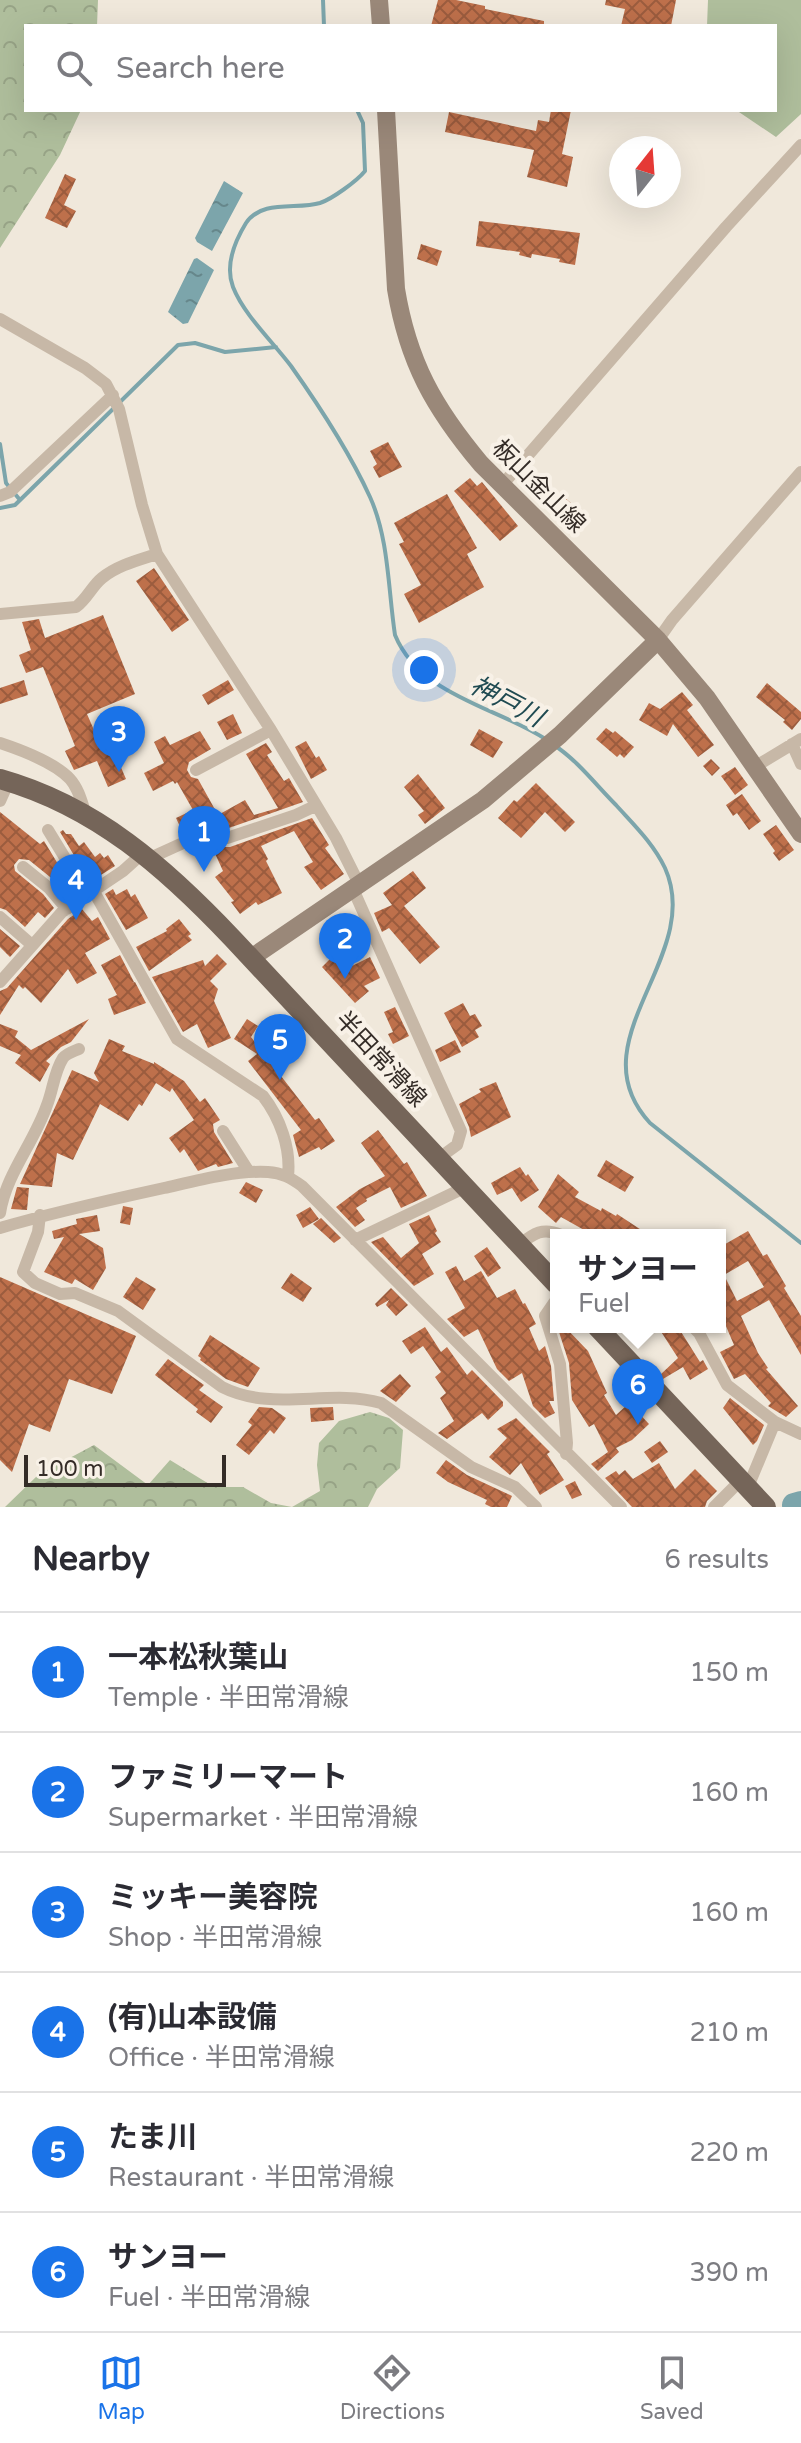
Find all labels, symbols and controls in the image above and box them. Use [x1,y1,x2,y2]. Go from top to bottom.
search box [24,24,777,112]
icon: search [52,46,96,90]
text: Search here [116,50,285,87]
north arrow [609,136,681,208]
street label: 板山金山線 [486,434,591,539]
your location [404,650,444,690]
water label: 神戸川 [465,669,551,735]
pin: 3 [93,706,145,772]
pin: 1 [178,806,230,872]
pin: 4 [50,854,102,920]
pin: 2 [319,913,371,979]
street label: 半田常滑線 [329,1006,432,1113]
pin: 5 [254,1014,306,1080]
popup [550,1229,726,1333]
text: サンヨー [578,1251,698,1288]
text: Fuel [578,1288,630,1319]
pin: 6 [612,1359,664,1425]
scale bar [24,1451,226,1487]
text: 100 m [36,1456,103,1482]
text: Nearby [32,1539,150,1580]
text: 6 results [664,1544,769,1575]
text: 一本松秋葉山 [108,1639,288,1676]
text: 1 [50,1657,66,1688]
text: 150 m [689,1657,769,1688]
text: Temple · 半田常滑線 [108,1682,349,1713]
text: ファミリーマート [108,1759,348,1796]
text: 2 [50,1777,66,1808]
text: 160 m [689,1777,769,1808]
text: Supermarket · 半田常滑線 [108,1802,418,1833]
text: ミッキー美容院 [108,1879,318,1916]
text: 3 [50,1897,66,1928]
text: 160 m [689,1897,769,1928]
text: Shop · 半田常滑線 [108,1922,322,1953]
text: (有)山本設備 [108,1999,277,2036]
text: 4 [50,2017,66,2048]
text: 210 m [689,2017,769,2048]
text: Office · 半田常滑線 [108,2042,335,2073]
text: たま川 [108,2119,197,2156]
text: 5 [50,2137,66,2168]
text: 220 m [689,2137,769,2168]
text: Restaurant · 半田常滑線 [108,2162,394,2193]
text: サンヨー [108,2239,228,2276]
text: 6 [50,2257,66,2288]
text: 390 m [689,2257,769,2288]
text: Fuel · 半田常滑線 [108,2282,310,2313]
tab: Map [97,2351,145,2425]
tab: Directions [340,2351,445,2425]
tab: Saved [640,2351,704,2425]

